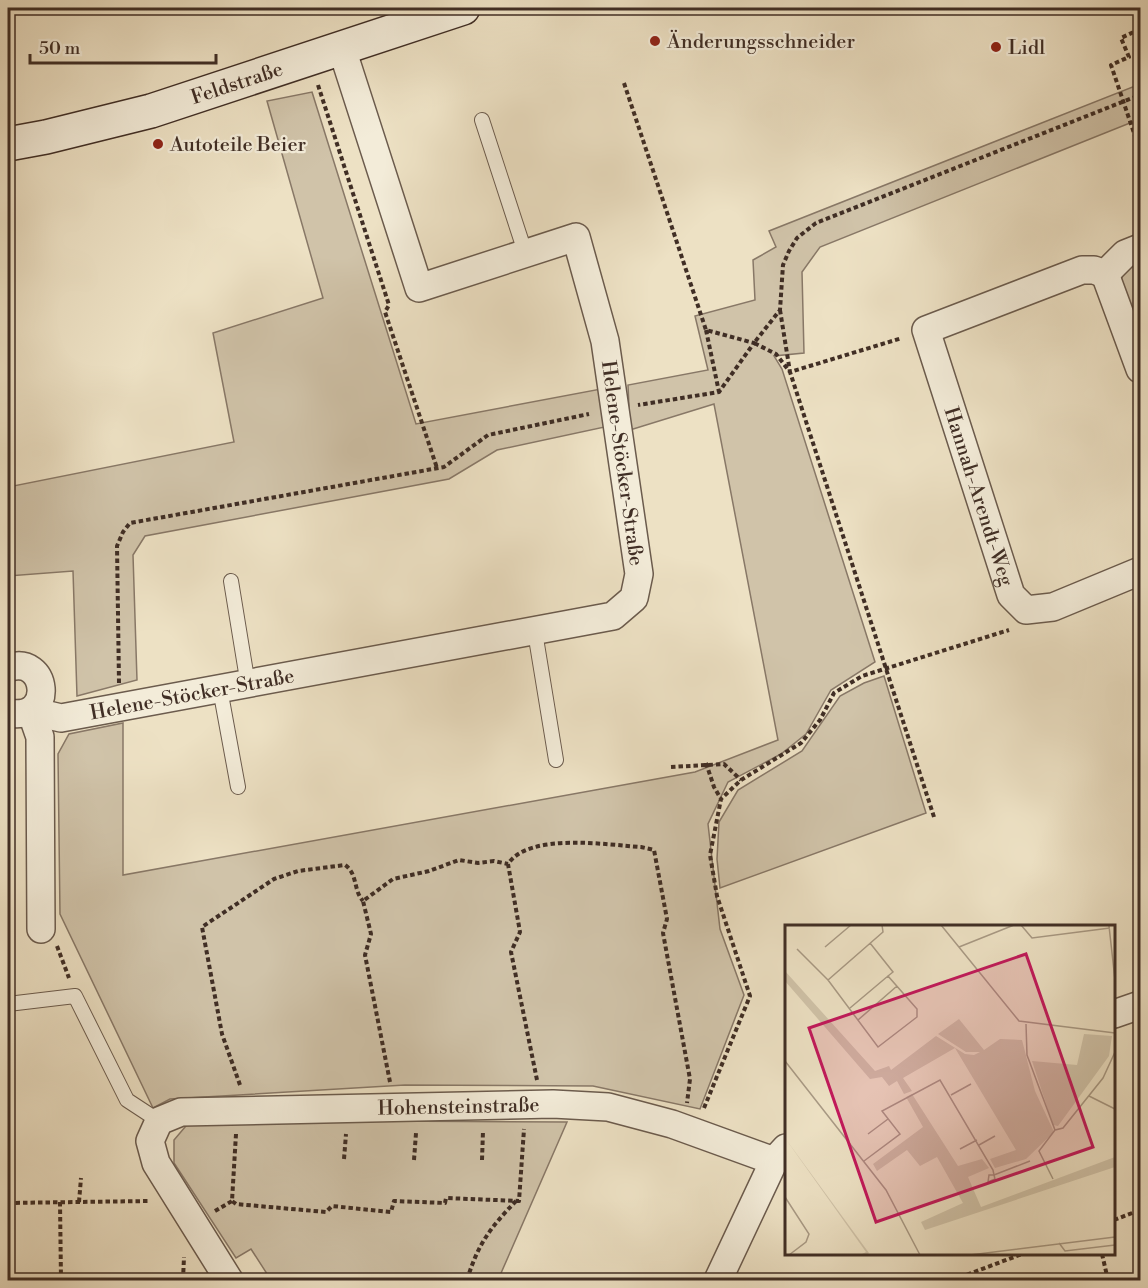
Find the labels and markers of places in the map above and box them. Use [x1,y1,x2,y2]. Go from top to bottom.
place label: Änderungsschneider [666,29,855,55]
marker: Änderungsschneider [648,34,662,48]
place label: Lidl [1008,36,1045,61]
marker: Lidl [989,40,1003,54]
place label: Autoteile Beier [169,133,306,158]
marker: Autoteile Beier [151,137,165,151]

